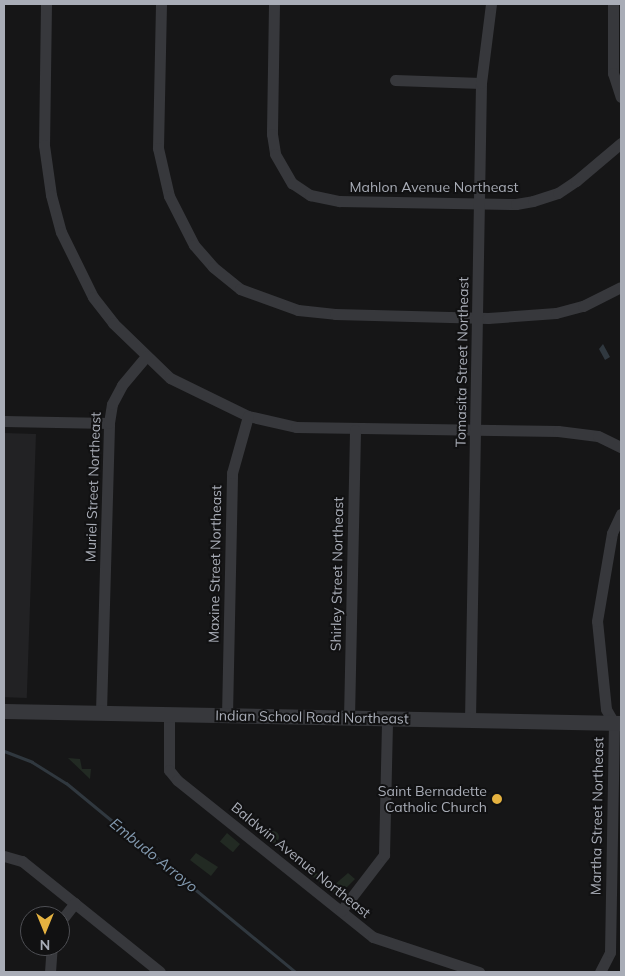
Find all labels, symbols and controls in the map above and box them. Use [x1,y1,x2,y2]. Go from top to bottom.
street label: Mahlon Avenue Northeast [349,179,519,195]
street label: Tomasita Street Northeast [452,277,472,447]
street label: Muriel Street Northeast [82,412,104,562]
street label: Maxine Street Northeast [205,485,225,643]
street label: Shirley Street Northeast [327,497,347,651]
street label: Indian School Road Northeast [215,707,409,727]
street label: Martha Street Northeast [587,737,607,895]
place label: Saint Bernadette Catholic Church [378,783,487,816]
marker: Saint Bernadette Catholic Church [491,793,503,805]
street label: Baldwin Avenue Northeast [228,799,374,921]
water label: Embudo Arroyo [106,814,202,896]
north arrow [20,906,70,956]
text: N [40,936,50,954]

